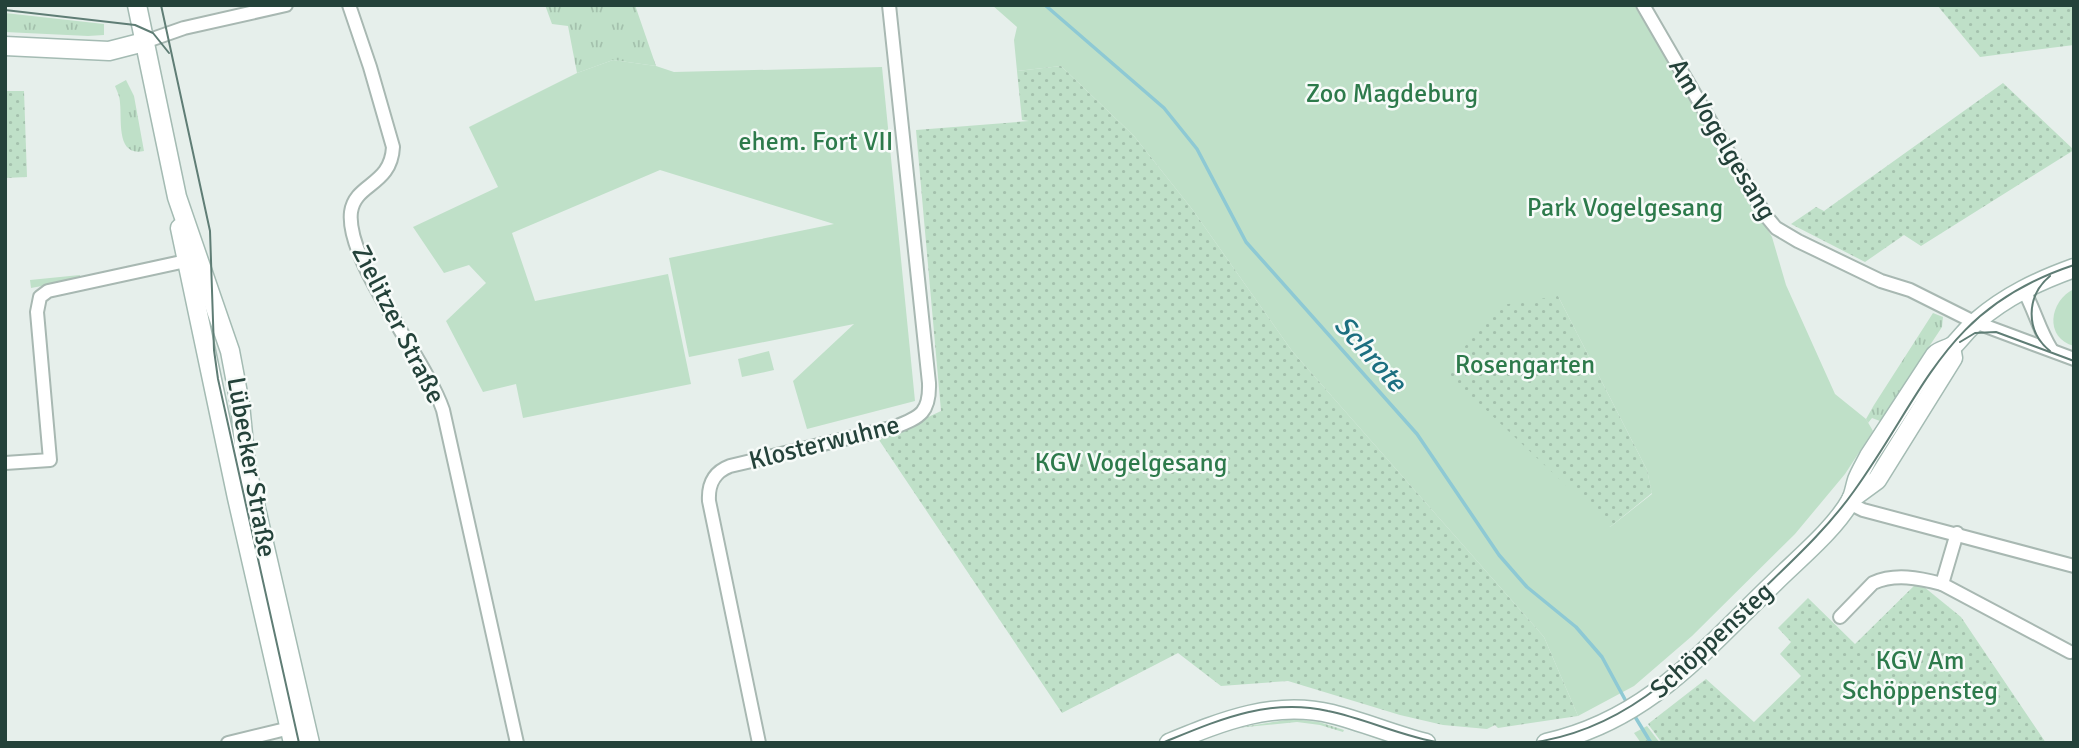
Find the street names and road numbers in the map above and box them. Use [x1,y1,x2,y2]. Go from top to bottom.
street label: Am Vogelgesang [1661,53,1783,226]
street label: Zielitzer Straße [344,240,452,409]
street label: Lübecker Straße [219,375,283,560]
street label: Klosterwuhne [746,409,903,477]
street label: Schöppensteg [1644,576,1780,706]

